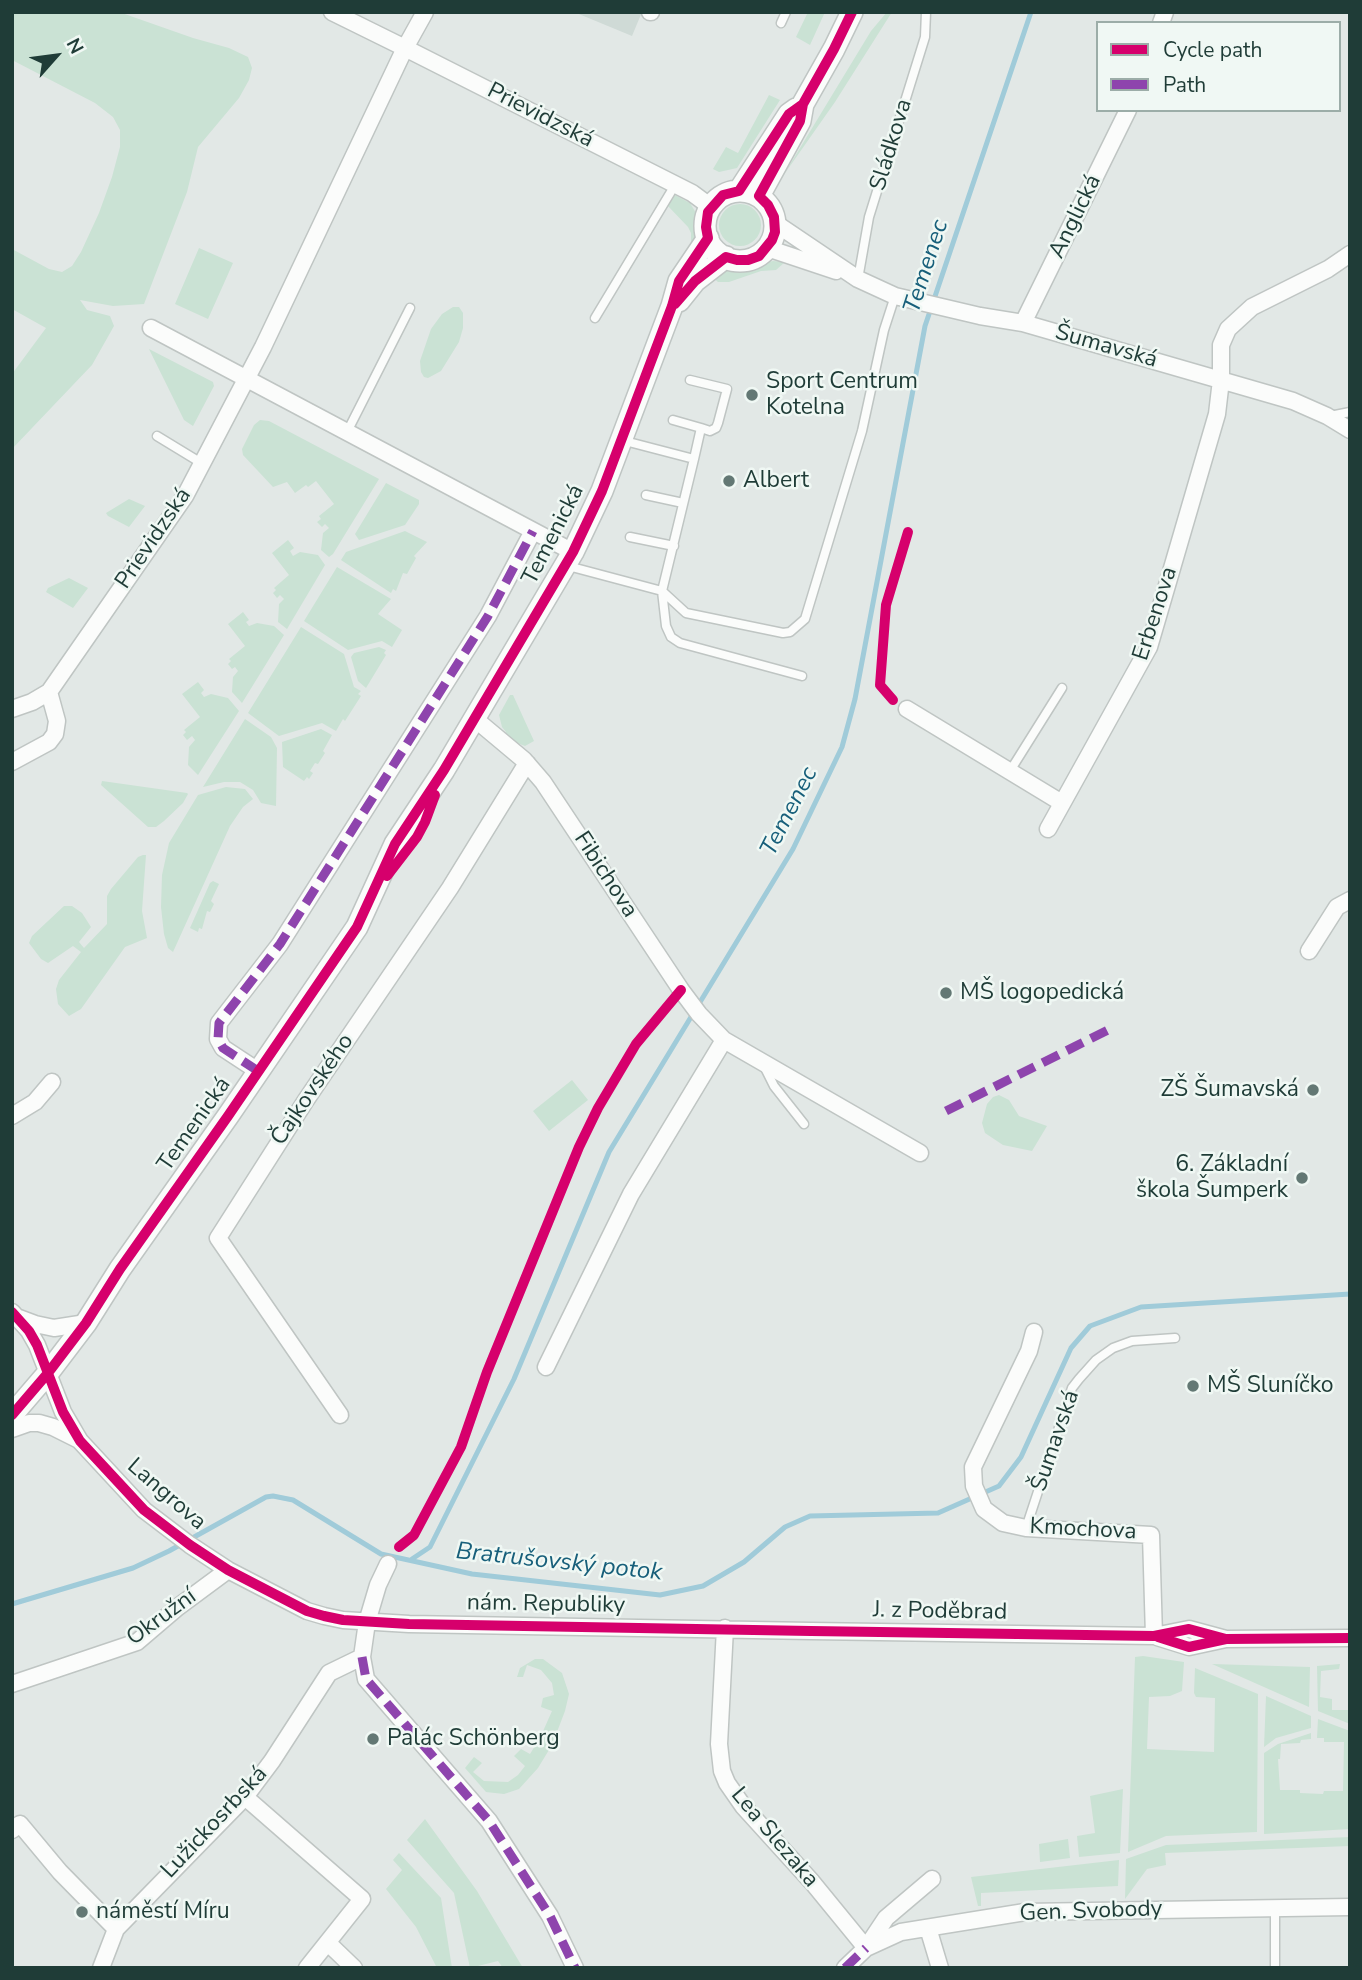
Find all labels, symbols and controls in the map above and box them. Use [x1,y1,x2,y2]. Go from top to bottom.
north arrow [21,21,91,91]
legend [1096,21,1341,112]
text: N [60,34,89,59]
text: Cycle path [1163,36,1262,64]
text: Path [1163,71,1206,99]
street label: Prievidzská [482,77,598,155]
street label: Sládkova [865,96,919,194]
street label: Anglická [1044,171,1108,263]
water label: Temenec [898,217,956,317]
street label: Šumavská [1052,319,1160,375]
place label: Sport Centrum Kotelna [766,368,918,422]
marker: Sport Centrum Kotelna [744,387,760,403]
place label: Albert [743,467,809,495]
marker: Albert [721,473,737,489]
street label: Temenická [517,480,591,590]
street label: Prievidzská [110,483,198,595]
street label: Erbenova [1128,564,1184,664]
water label: Temenec [755,763,825,861]
street label: Fibichova [567,827,643,923]
place label: MŠ logopedická [960,979,1124,1007]
marker: MŠ logopedická [938,985,954,1001]
street label: Čajkovského [266,1029,360,1151]
street label: Temenická [152,1072,238,1178]
place label: ZŠ Šumavská [1160,1076,1299,1104]
marker: ZŠ Šumavská [1305,1082,1321,1098]
place label: 6. Základní škola Šumperk [1136,1151,1288,1205]
marker: 6. Základní škola Šumperk [1294,1170,1310,1186]
place label: MŠ Sluníčko [1207,1372,1334,1400]
marker: MŠ Sluníčko [1185,1378,1201,1394]
street label: Šumavská [1026,1387,1086,1495]
street label: Langrova [121,1453,211,1537]
street label: Kmochova [1029,1513,1137,1547]
water label: Bratrušovský potok [454,1538,664,1588]
street label: Okružní [122,1584,202,1652]
street label: nám. Republiky [467,1590,625,1620]
street label: J. z Poděbrad [873,1597,1007,1627]
place label: Palác Schönberg [387,1725,560,1753]
marker: Palác Schönberg [365,1731,381,1747]
street label: Lužickosrbská [156,1761,274,1885]
street label: Lea Slezaka [724,1782,824,1894]
street label: Gen. Svobody [1019,1896,1163,1928]
place label: náměstí Míru [96,1898,230,1926]
marker: náměstí Míru [74,1904,90,1920]

